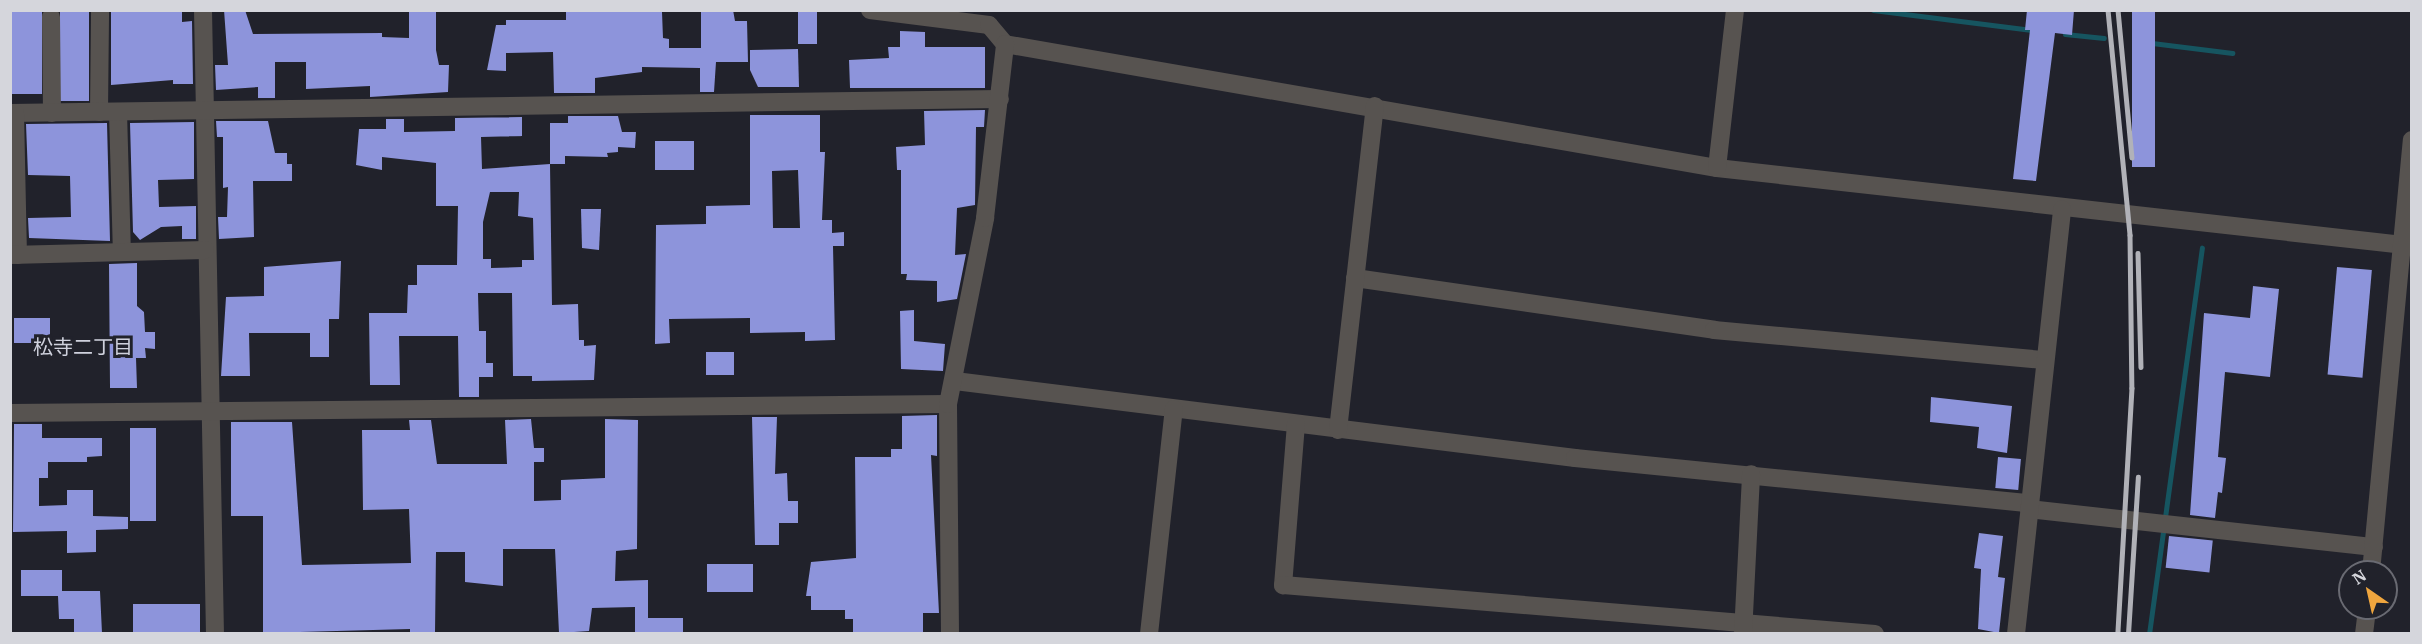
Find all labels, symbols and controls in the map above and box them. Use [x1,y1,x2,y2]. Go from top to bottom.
district label: 松寺二丁目 [33,334,133,358]
north arrow [2338,560,2398,620]
text: N [2348,565,2370,589]

